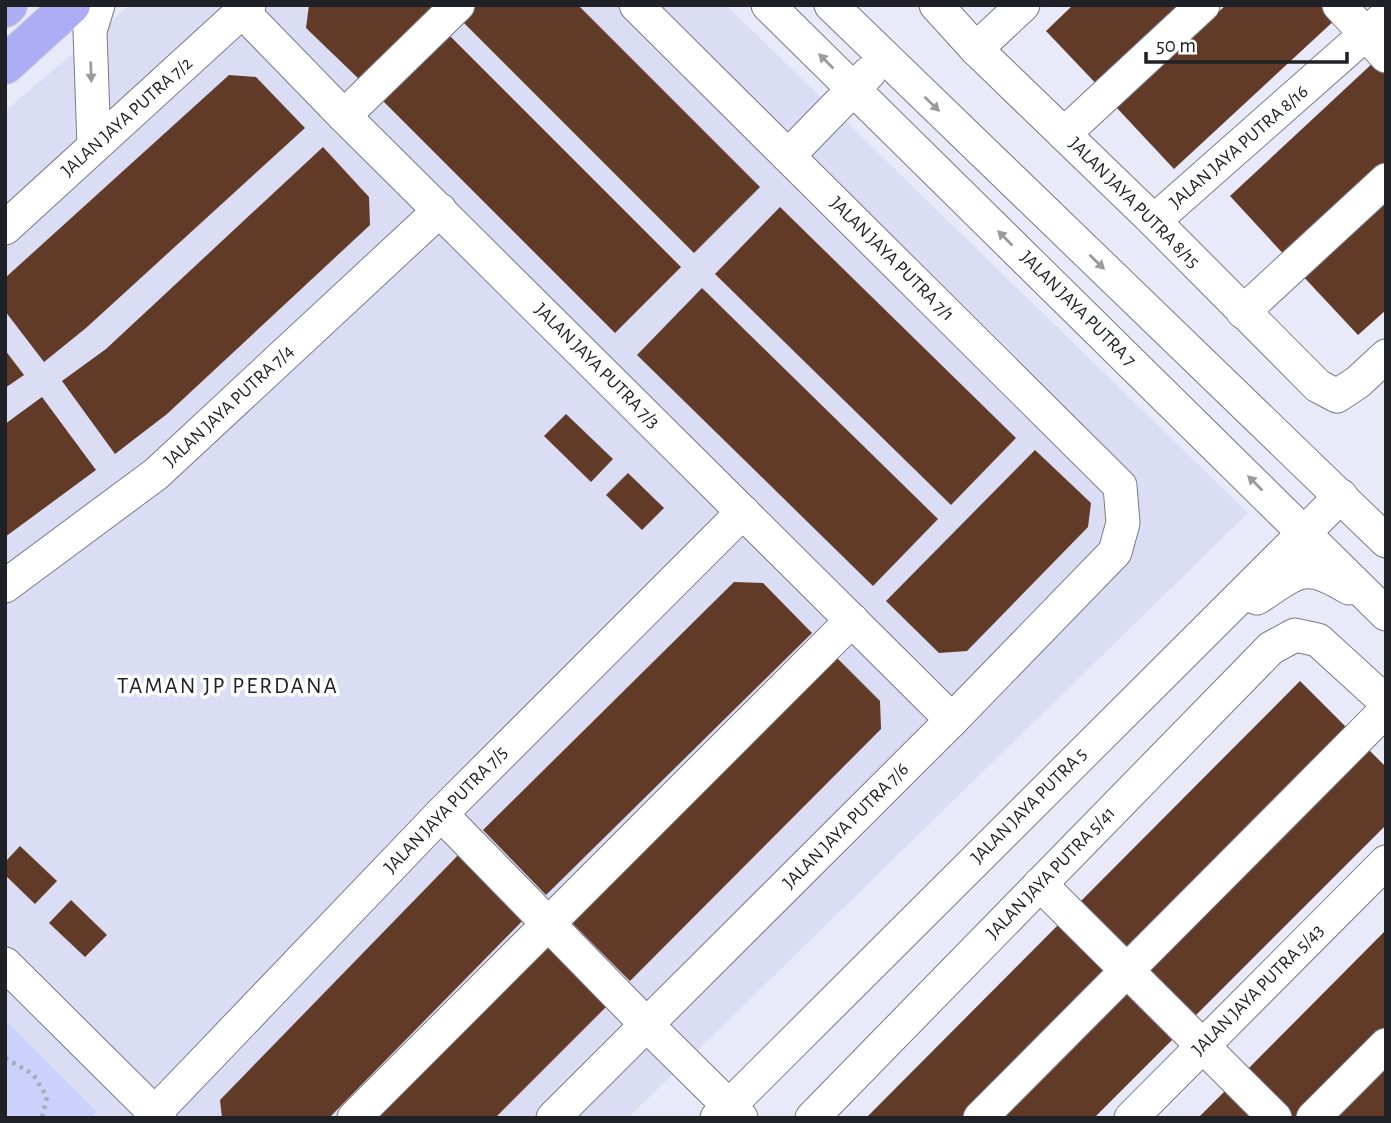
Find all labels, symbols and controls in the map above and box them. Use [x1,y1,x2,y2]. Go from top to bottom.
scale bar [1146,21,1347,65]
text: 50 m [1156,35,1196,56]
street label: JALAN JAYA PUTRA 7/2 [58,53,196,181]
one-way arrow [817,53,834,70]
one-way arrow [86,62,97,84]
street label: JALAN JAYA PUTRA 8/16 [1166,82,1312,212]
one-way arrow [923,96,940,112]
street label: JALAN JAYA PUTRA 8/15 [1065,134,1203,272]
street label: JALAN JAYA PUTRA 7/1 [826,193,958,325]
one-way arrow [997,229,1014,246]
street label: JALAN JAYA PUTRA 7 [1017,248,1139,370]
one-way arrow [1088,253,1105,270]
street label: JALAN JAYA PUTRA 7/3 [531,300,663,432]
street label: JALAN JAYA PUTRA 7/4 [161,341,297,471]
one-way arrow [1247,476,1264,492]
district label: TAMAN JP PERDANA [117,675,339,698]
street label: JALAN JAYA PUTRA 7/5 [381,743,511,877]
street label: JALAN JAYA PUTRA 5 [968,745,1090,867]
street label: JALAN JAYA PUTRA 7/6 [779,759,913,893]
street label: JALAN JAYA PUTRA 5/41 [983,803,1119,943]
street label: JALAN JAYA PUTRA 5/43 [1189,921,1327,1059]

